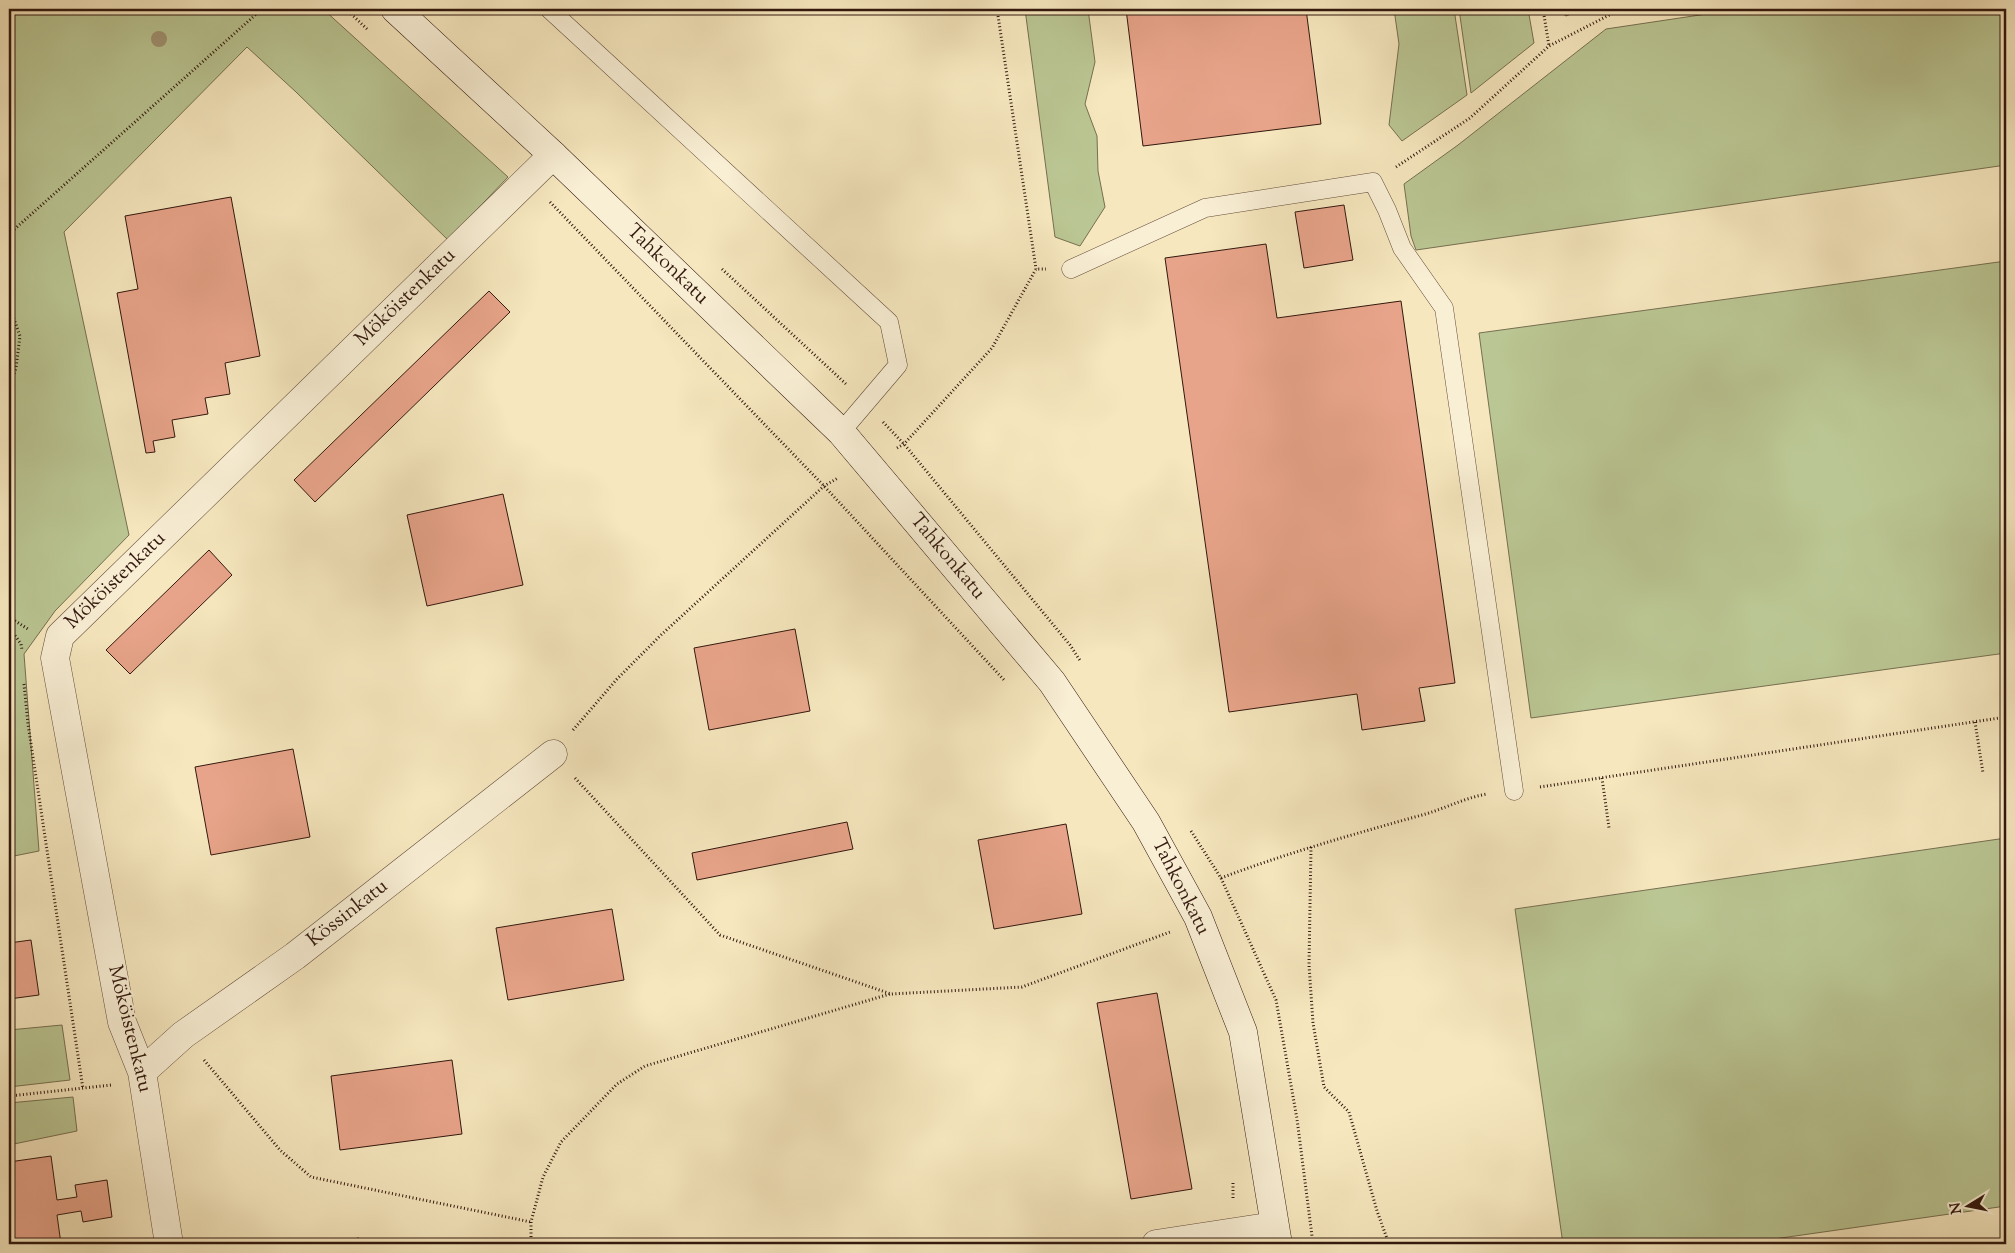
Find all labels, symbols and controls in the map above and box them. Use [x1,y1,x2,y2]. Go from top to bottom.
street label: Tahkonkatu [619,218,715,312]
street label: Mököistenkatu [349,242,463,354]
street label: Tahkonkatu [902,508,992,607]
street label: Mököistenkatu [59,525,173,637]
street label: Tahkonkatu [1143,834,1217,941]
street label: Kössinkatu [301,873,395,955]
street label: Mököistenkatu [99,962,159,1096]
north arrow [1942,1180,1992,1230]
text: N [1946,1201,1968,1215]

